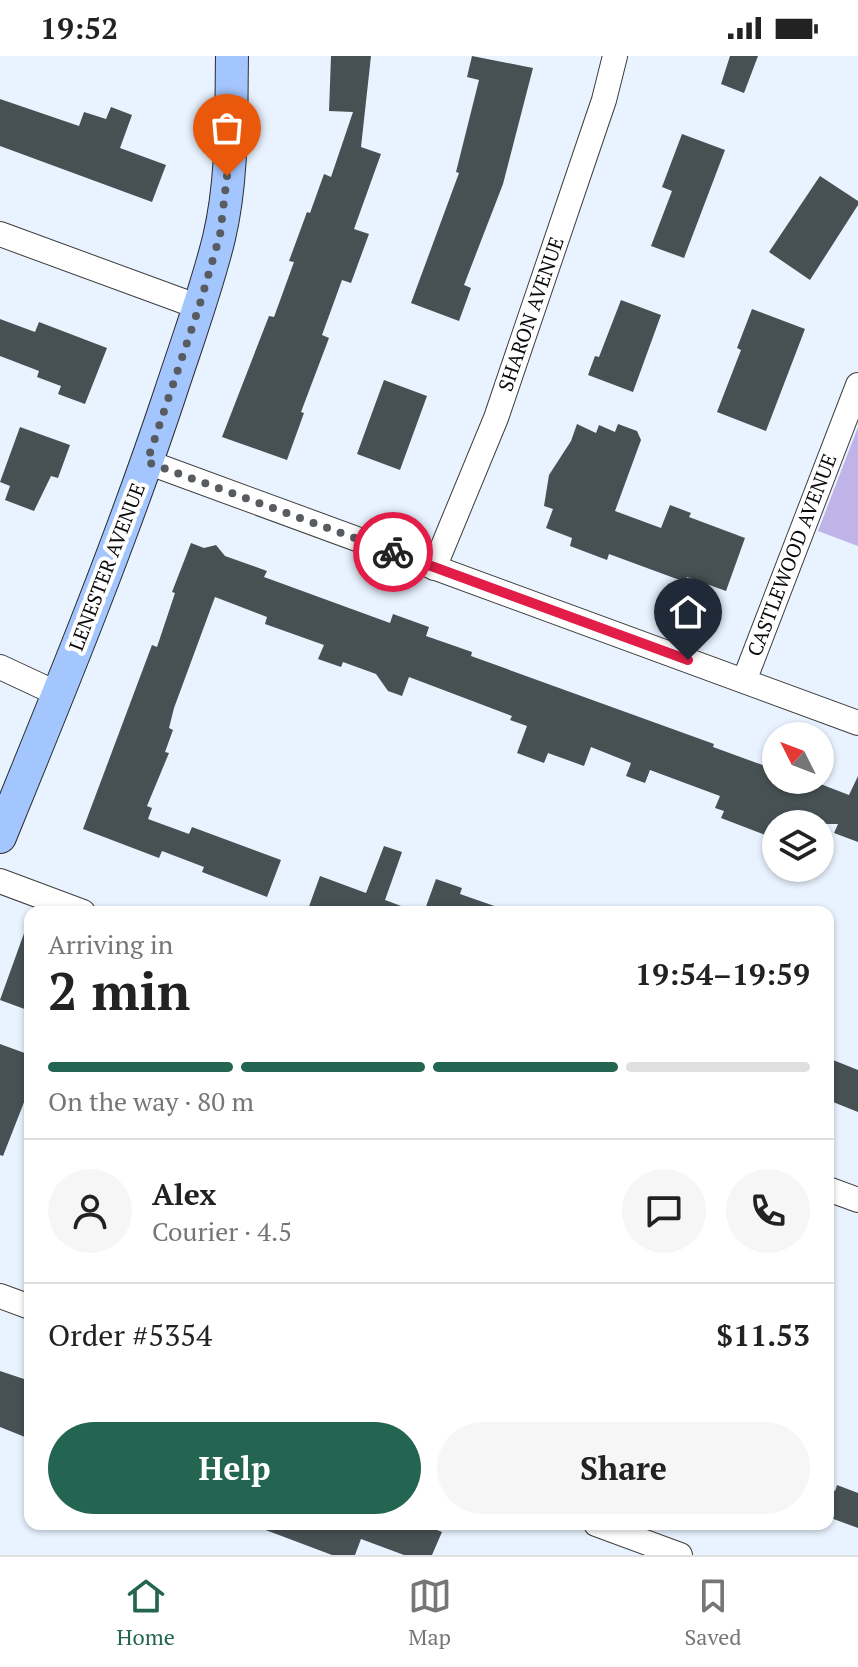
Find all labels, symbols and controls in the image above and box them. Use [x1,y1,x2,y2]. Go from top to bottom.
text: 19:52 [40,8,118,48]
pin [193,94,261,176]
icon: bag [205,106,249,150]
street label: SHARON AVENUE [491,233,570,395]
street label: CASTLEWOOD AVENUE [740,450,843,660]
street label: LENESTER AVENUE [62,479,151,655]
courier [353,512,433,592]
icon: bike [371,530,415,574]
pin [654,578,722,660]
icon: home [666,590,710,634]
north arrow [762,722,834,794]
map controls [762,722,834,882]
button: layers [762,810,834,882]
text: Arriving in [48,927,173,961]
text: 19:54–19:59 [635,954,810,994]
text: 2 min [48,956,190,1025]
text: On the way · 80 m [48,1084,254,1118]
button: person [48,1169,132,1253]
button: chat [622,1169,706,1253]
button: phone [726,1169,810,1253]
text: Alex [152,1174,216,1214]
text: Courier · 4.5 [152,1214,292,1248]
text: Order #5354 [48,1315,212,1355]
text: $11.53 [716,1315,810,1355]
button: Help [48,1422,421,1514]
button: Share [437,1422,810,1514]
tab: Home [116,1574,175,1651]
tab: Map [408,1574,452,1651]
tab: Saved [685,1574,742,1651]

